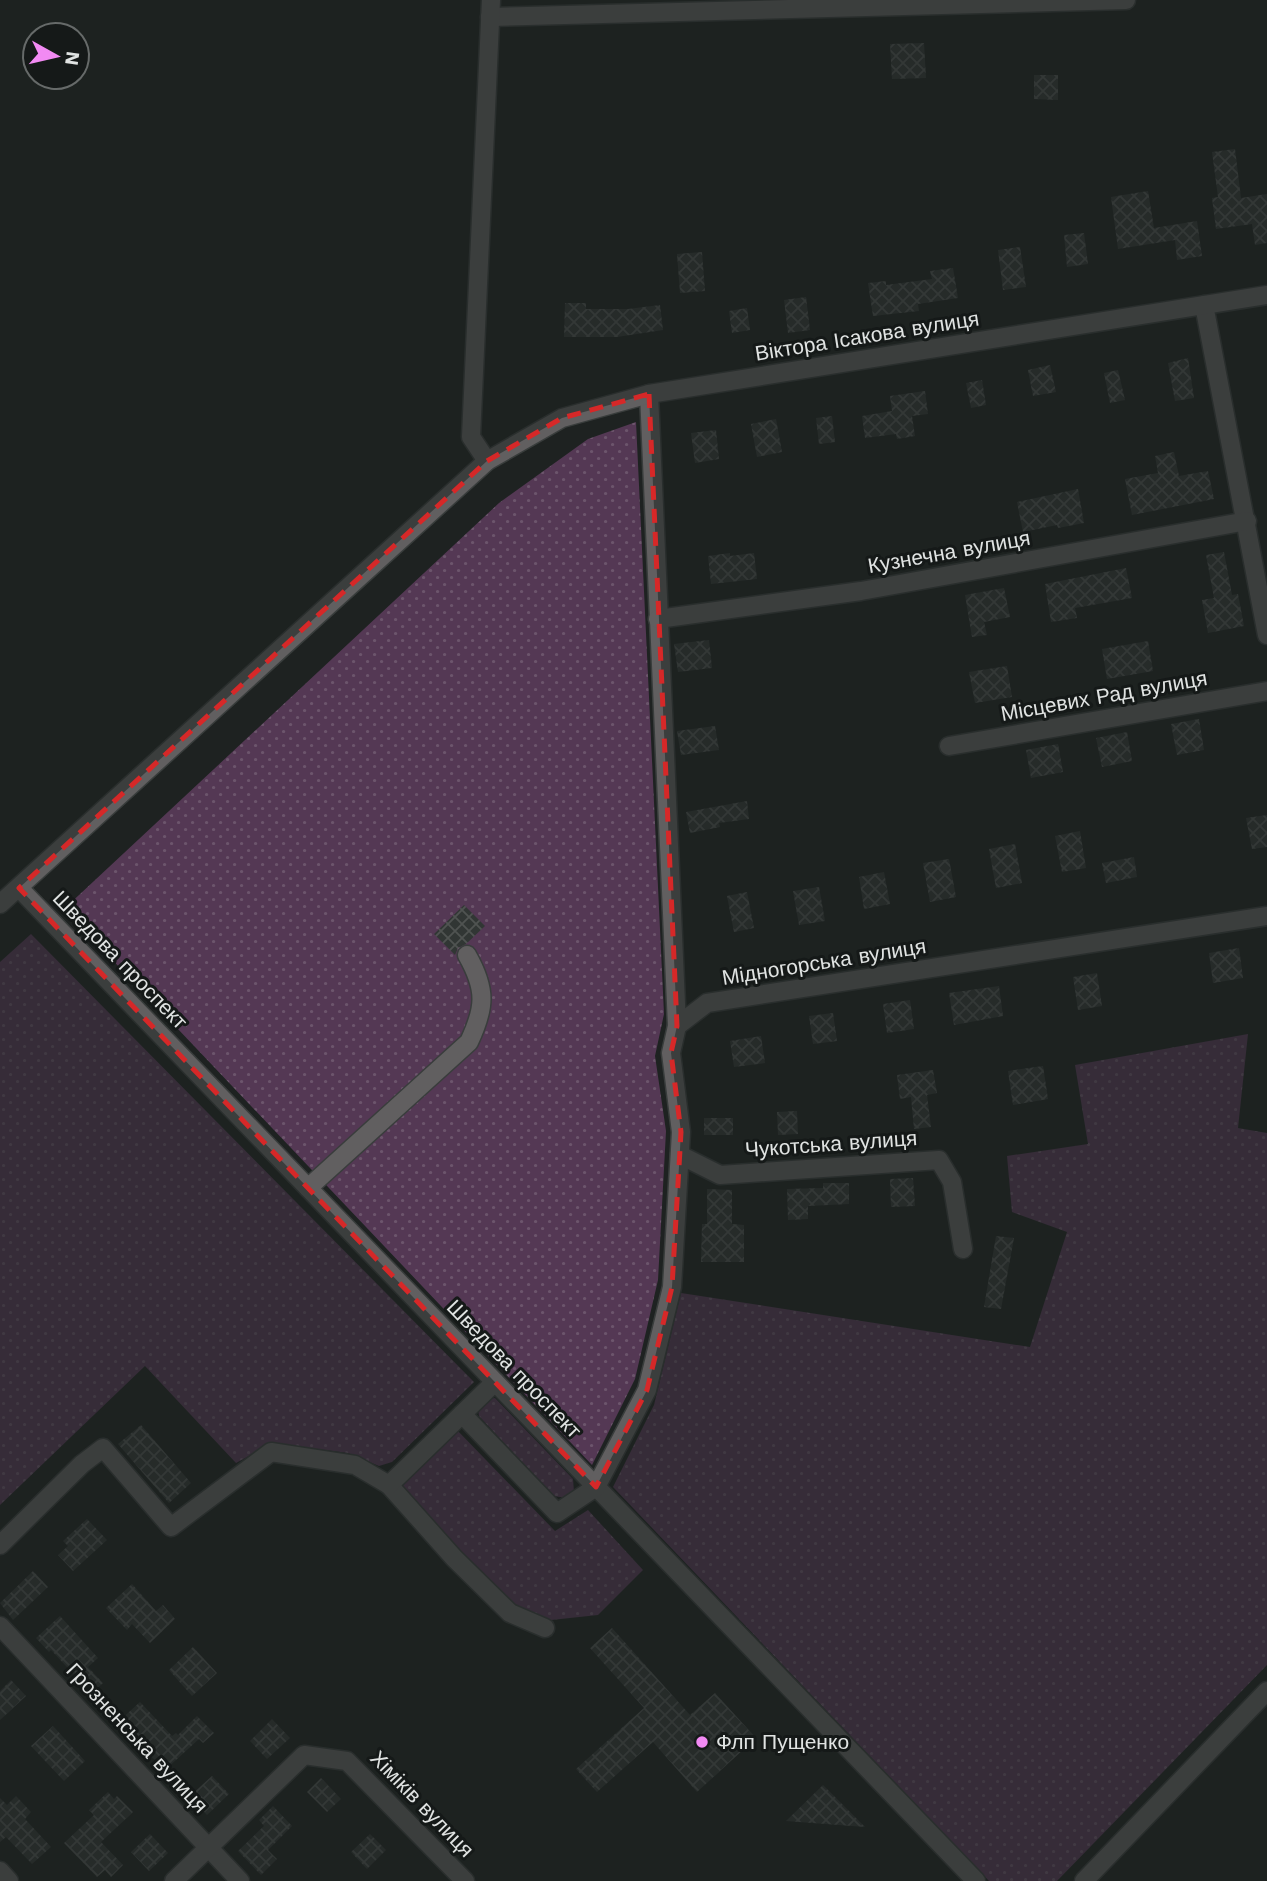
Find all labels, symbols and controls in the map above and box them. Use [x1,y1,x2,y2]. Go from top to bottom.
north arrow [21,21,91,91]
text: N [60,50,85,67]
street label: Віктора Ісакова вулиця [753,305,981,366]
street label: Кузнечна вулиця [866,525,1032,578]
street label: Місцевих Рад вулиця [999,665,1209,726]
street label: Шведова проспект [48,885,193,1034]
street label: Мідногорська вулиця [720,933,928,990]
street label: Чукотська вулиця [744,1125,918,1162]
street label: Шведова проспект [442,1294,587,1443]
street label: Грозненська вулиця [61,1658,213,1818]
place label: Флп Пущенко [716,1729,849,1754]
marker: Флп Пущенко [694,1734,710,1750]
street label: Хіміків вулиця [365,1745,479,1862]

